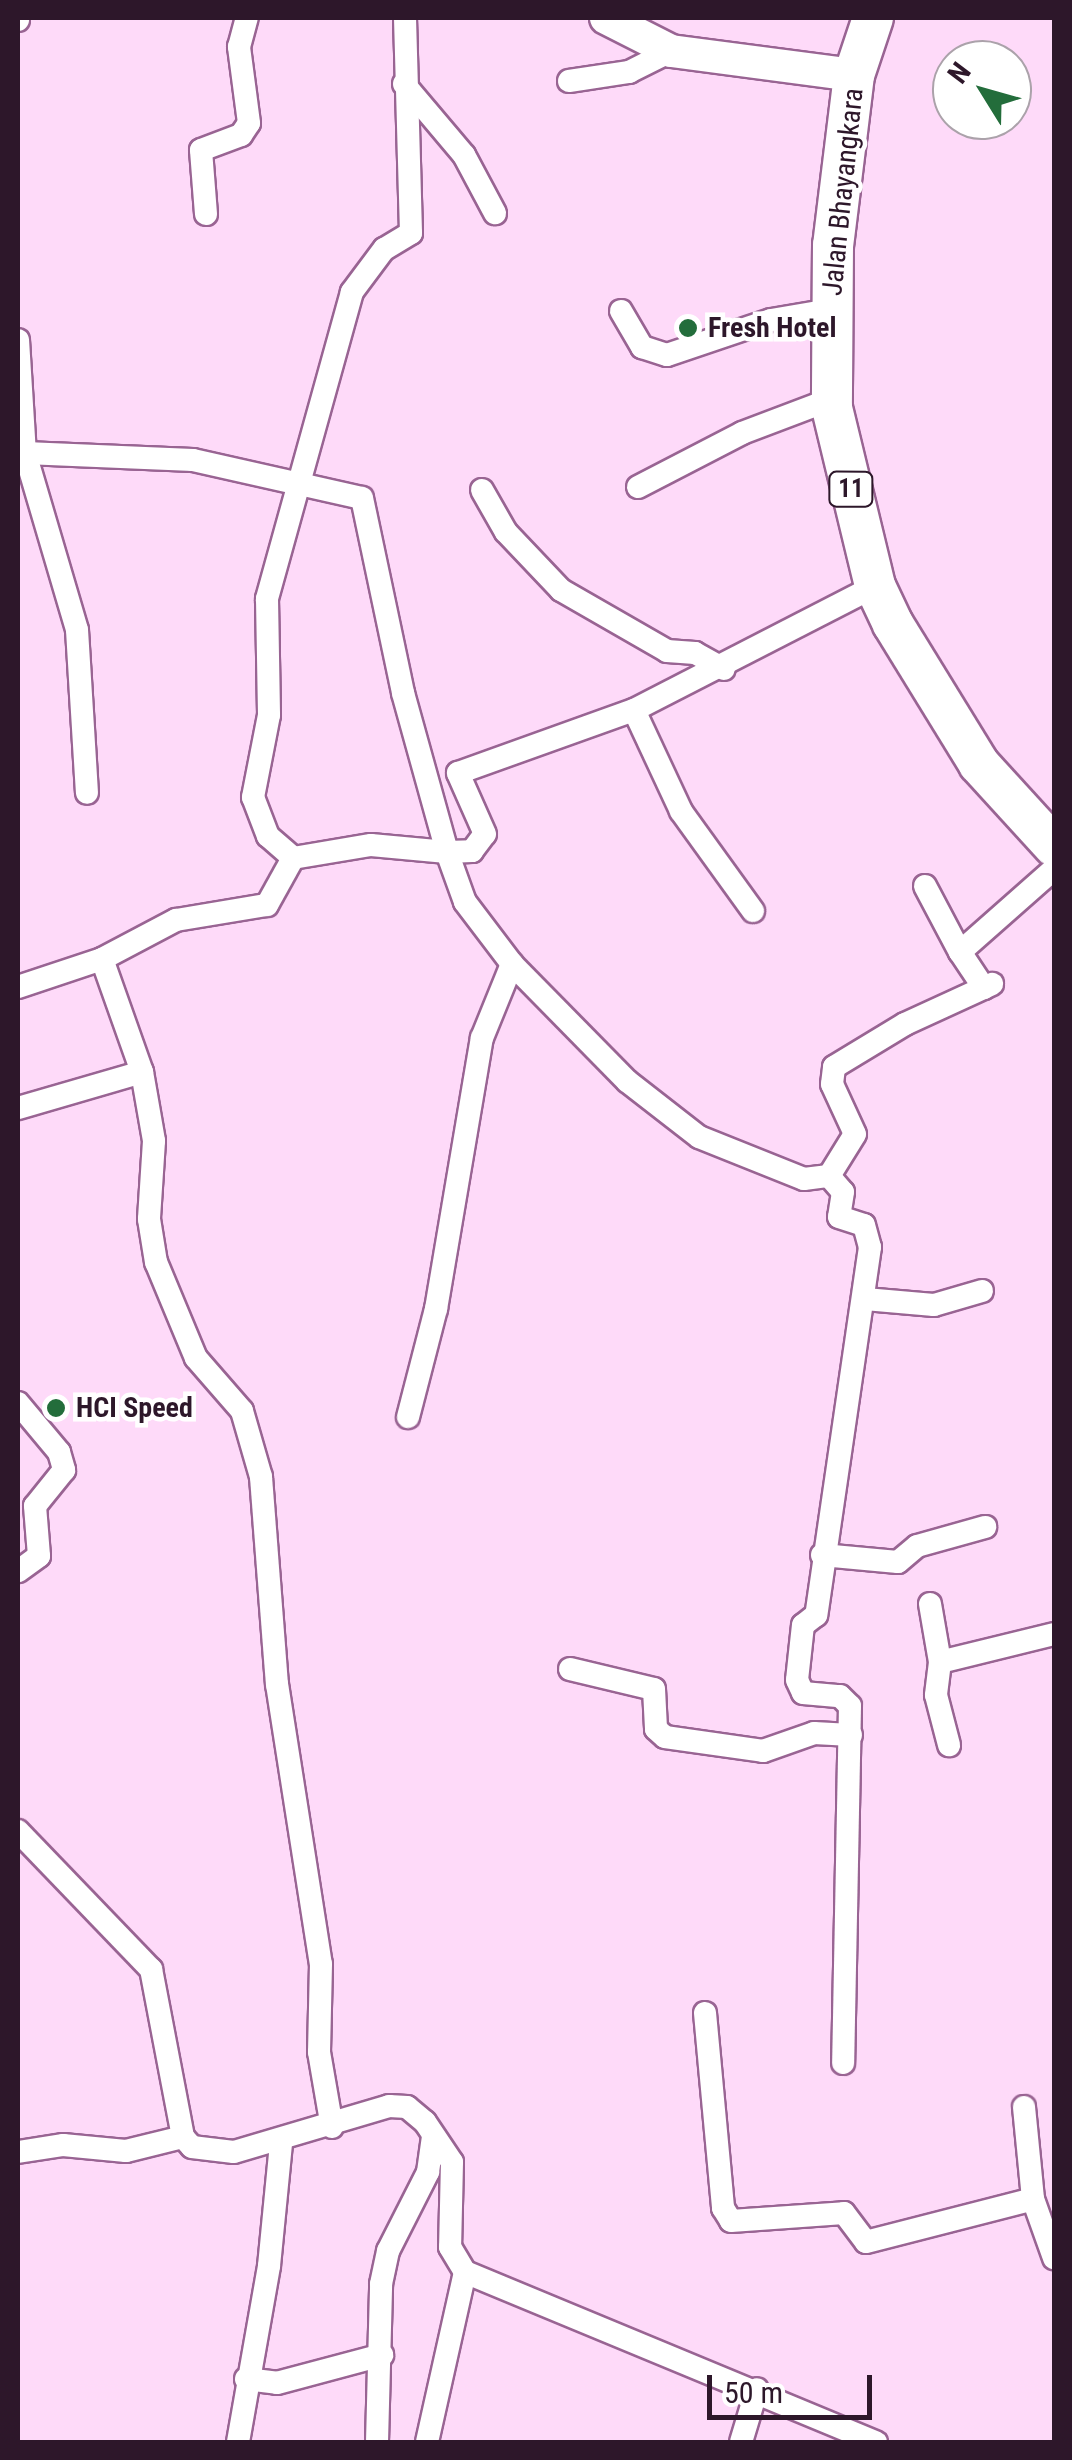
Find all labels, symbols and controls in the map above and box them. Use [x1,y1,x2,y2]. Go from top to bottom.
north arrow [932,40,1032,140]
text: N [941,56,978,90]
street label: Jalan Bhayangkara [815,87,871,297]
place label: Fresh Hotel [708,311,836,345]
marker: Fresh Hotel [677,317,699,339]
road number: 11 [826,469,876,509]
place label: HCI Speed [76,1391,193,1425]
marker: HCI Speed [45,1397,67,1419]
scale bar [712,2355,877,2417]
text: 50 m [724,2375,783,2410]

